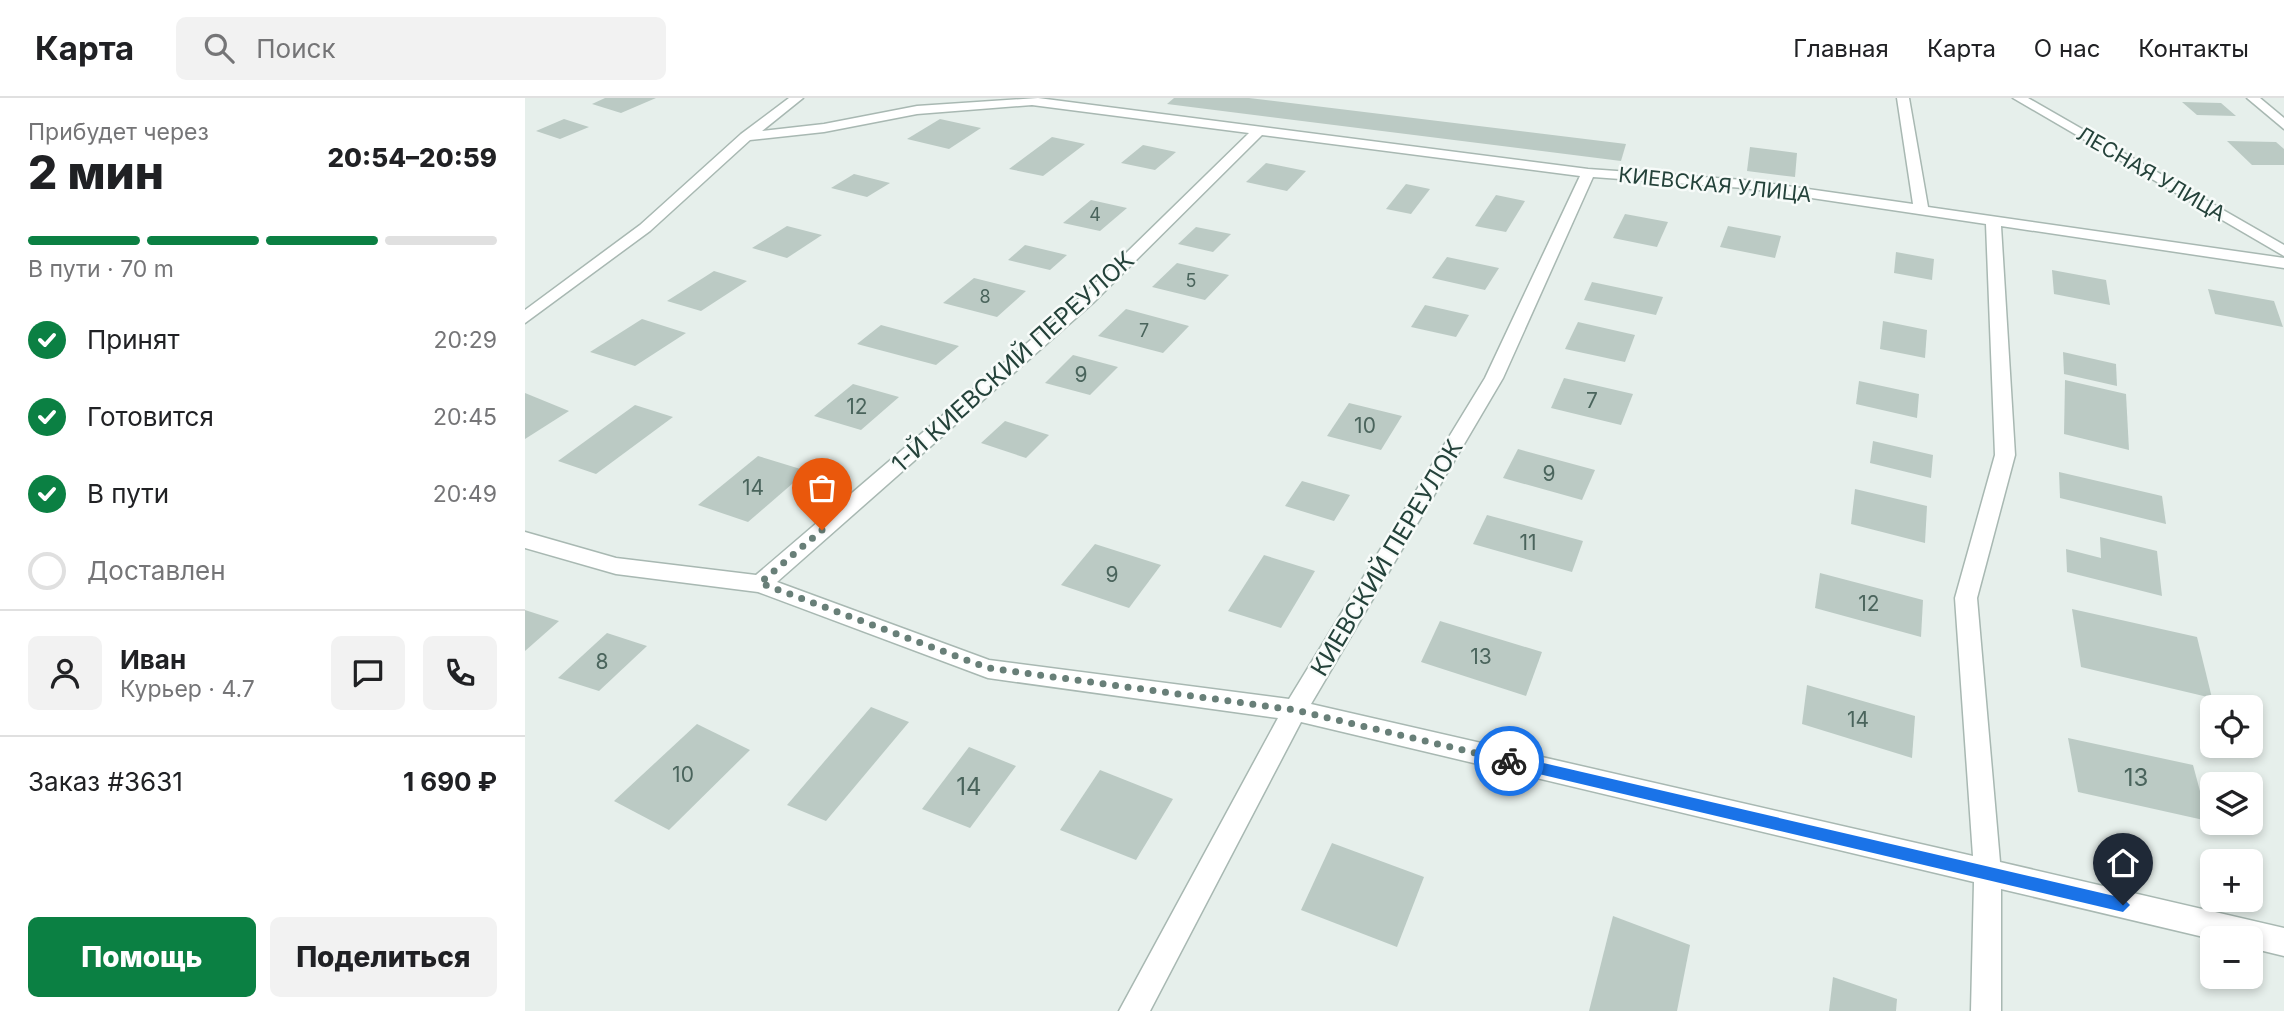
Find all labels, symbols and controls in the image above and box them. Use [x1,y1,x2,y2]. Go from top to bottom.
search box [176,17,666,80]
text: Карта [35,28,134,68]
icon: search [200,29,238,67]
text: Поиск [256,33,335,64]
text: Главная [1793,34,1889,63]
text: Карта [1927,34,1996,63]
text: О нас [2034,34,2100,63]
text: Контакты [2138,34,2249,63]
text: Прибудет через [28,118,209,146]
street label: ЛЕСНАЯ УЛИЦА [2072,121,2230,226]
text: 20:54–20:59 [328,142,497,173]
text: 2 мин [28,144,164,200]
street label: КИЕВСКАЯ УЛИЦА [1617,162,1813,207]
house number: 4 [1089,204,1101,225]
street label: 1-Й КИЕВСКИЙ ПЕРЕУЛОК [885,244,1140,478]
text: В пути · 70 m [28,255,174,283]
house number: 5 [1186,270,1196,291]
house number: 8 [979,286,991,307]
house number: 7 [1139,320,1149,341]
icon: check [28,321,66,359]
text: Принят [87,324,180,355]
text: 20:29 [434,326,497,354]
house number: 9 [1074,362,1088,387]
house number: 7 [1586,388,1598,413]
house number: 12 [846,394,868,419]
icon: check [28,398,66,436]
text: Готовится [87,401,214,432]
text: 20:45 [433,403,497,431]
house number: 10 [1354,413,1376,438]
street label: КИЕВСКИЙ ПЕРЕУЛОК [1304,434,1469,681]
pin [792,458,852,530]
house number: 9 [1542,461,1556,486]
icon: bag [803,469,841,507]
icon: check [28,475,66,513]
house number: 14 [742,475,764,500]
text: В пути [87,478,169,509]
text: 20:49 [433,480,497,508]
house number: 11 [1519,530,1537,555]
text: Доставлен [87,555,226,586]
house number: 9 [1105,562,1119,587]
house number: 12 [1858,591,1880,616]
button: person [28,636,102,710]
button: chat [331,636,405,710]
button: phone [423,636,497,710]
text: Иван [120,644,186,675]
house number: 13 [1470,644,1492,669]
house number: 8 [596,649,609,674]
text: Курьер · 4.7 [120,675,255,703]
map controls [2200,695,2263,989]
button: locate [2200,695,2263,758]
house number: 14 [1847,707,1869,732]
courier [1474,726,1544,796]
icon: bike [1490,742,1528,780]
house number: 10 [672,762,694,787]
house number: 13 [2124,763,2148,792]
text: Заказ #3631 [28,766,183,797]
text: 1 690 ₽ [403,766,497,797]
house number: 14 [956,772,982,801]
button: layers [2200,772,2263,835]
pin [2093,833,2153,905]
icon: home [2104,844,2142,882]
button: + [2200,849,2263,912]
button: Помощь [28,917,256,997]
button: Поделиться [270,917,497,997]
button: − [2200,926,2263,989]

